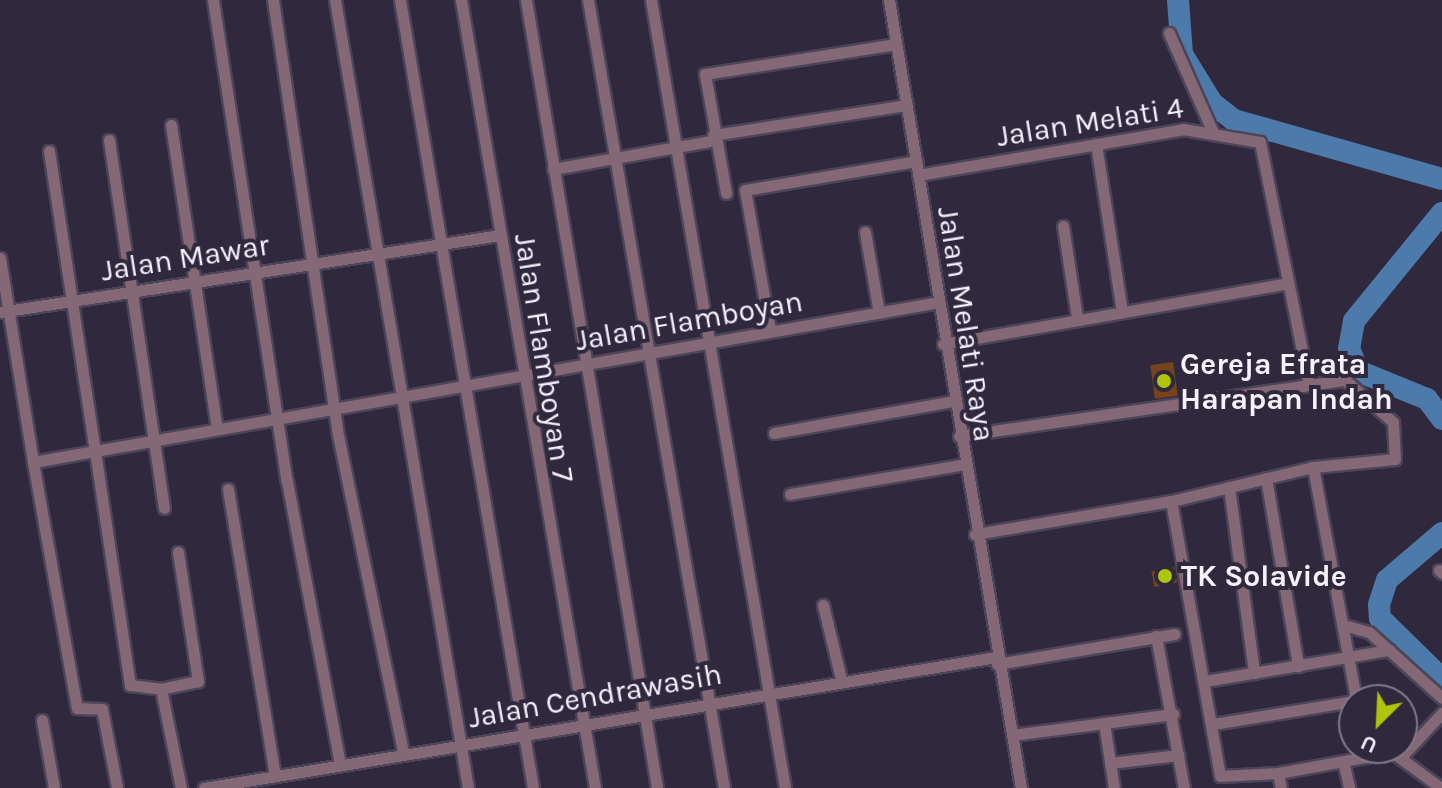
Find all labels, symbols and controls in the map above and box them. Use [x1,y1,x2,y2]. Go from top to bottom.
street label: Jalan Melati 4 [994,89,1186,155]
street label: Jalan Melati Raya [930,204,1002,444]
street label: Jalan Mawar [98,227,272,289]
street label: Jalan Flamboyan 7 [507,231,581,485]
street label: Jalan Flamboyan [573,283,805,359]
place label: Gereja Efrata Harapan Indah [1180,346,1393,416]
marker: Gereja Efrata Harapan Indah [1155,372,1173,390]
place label: TK Solavide [1181,558,1347,594]
marker: TK Solavide [1156,567,1174,585]
street label: Jalan Cendrawasih [465,656,725,736]
north arrow [1338,684,1418,764]
text: U [1357,729,1381,759]

